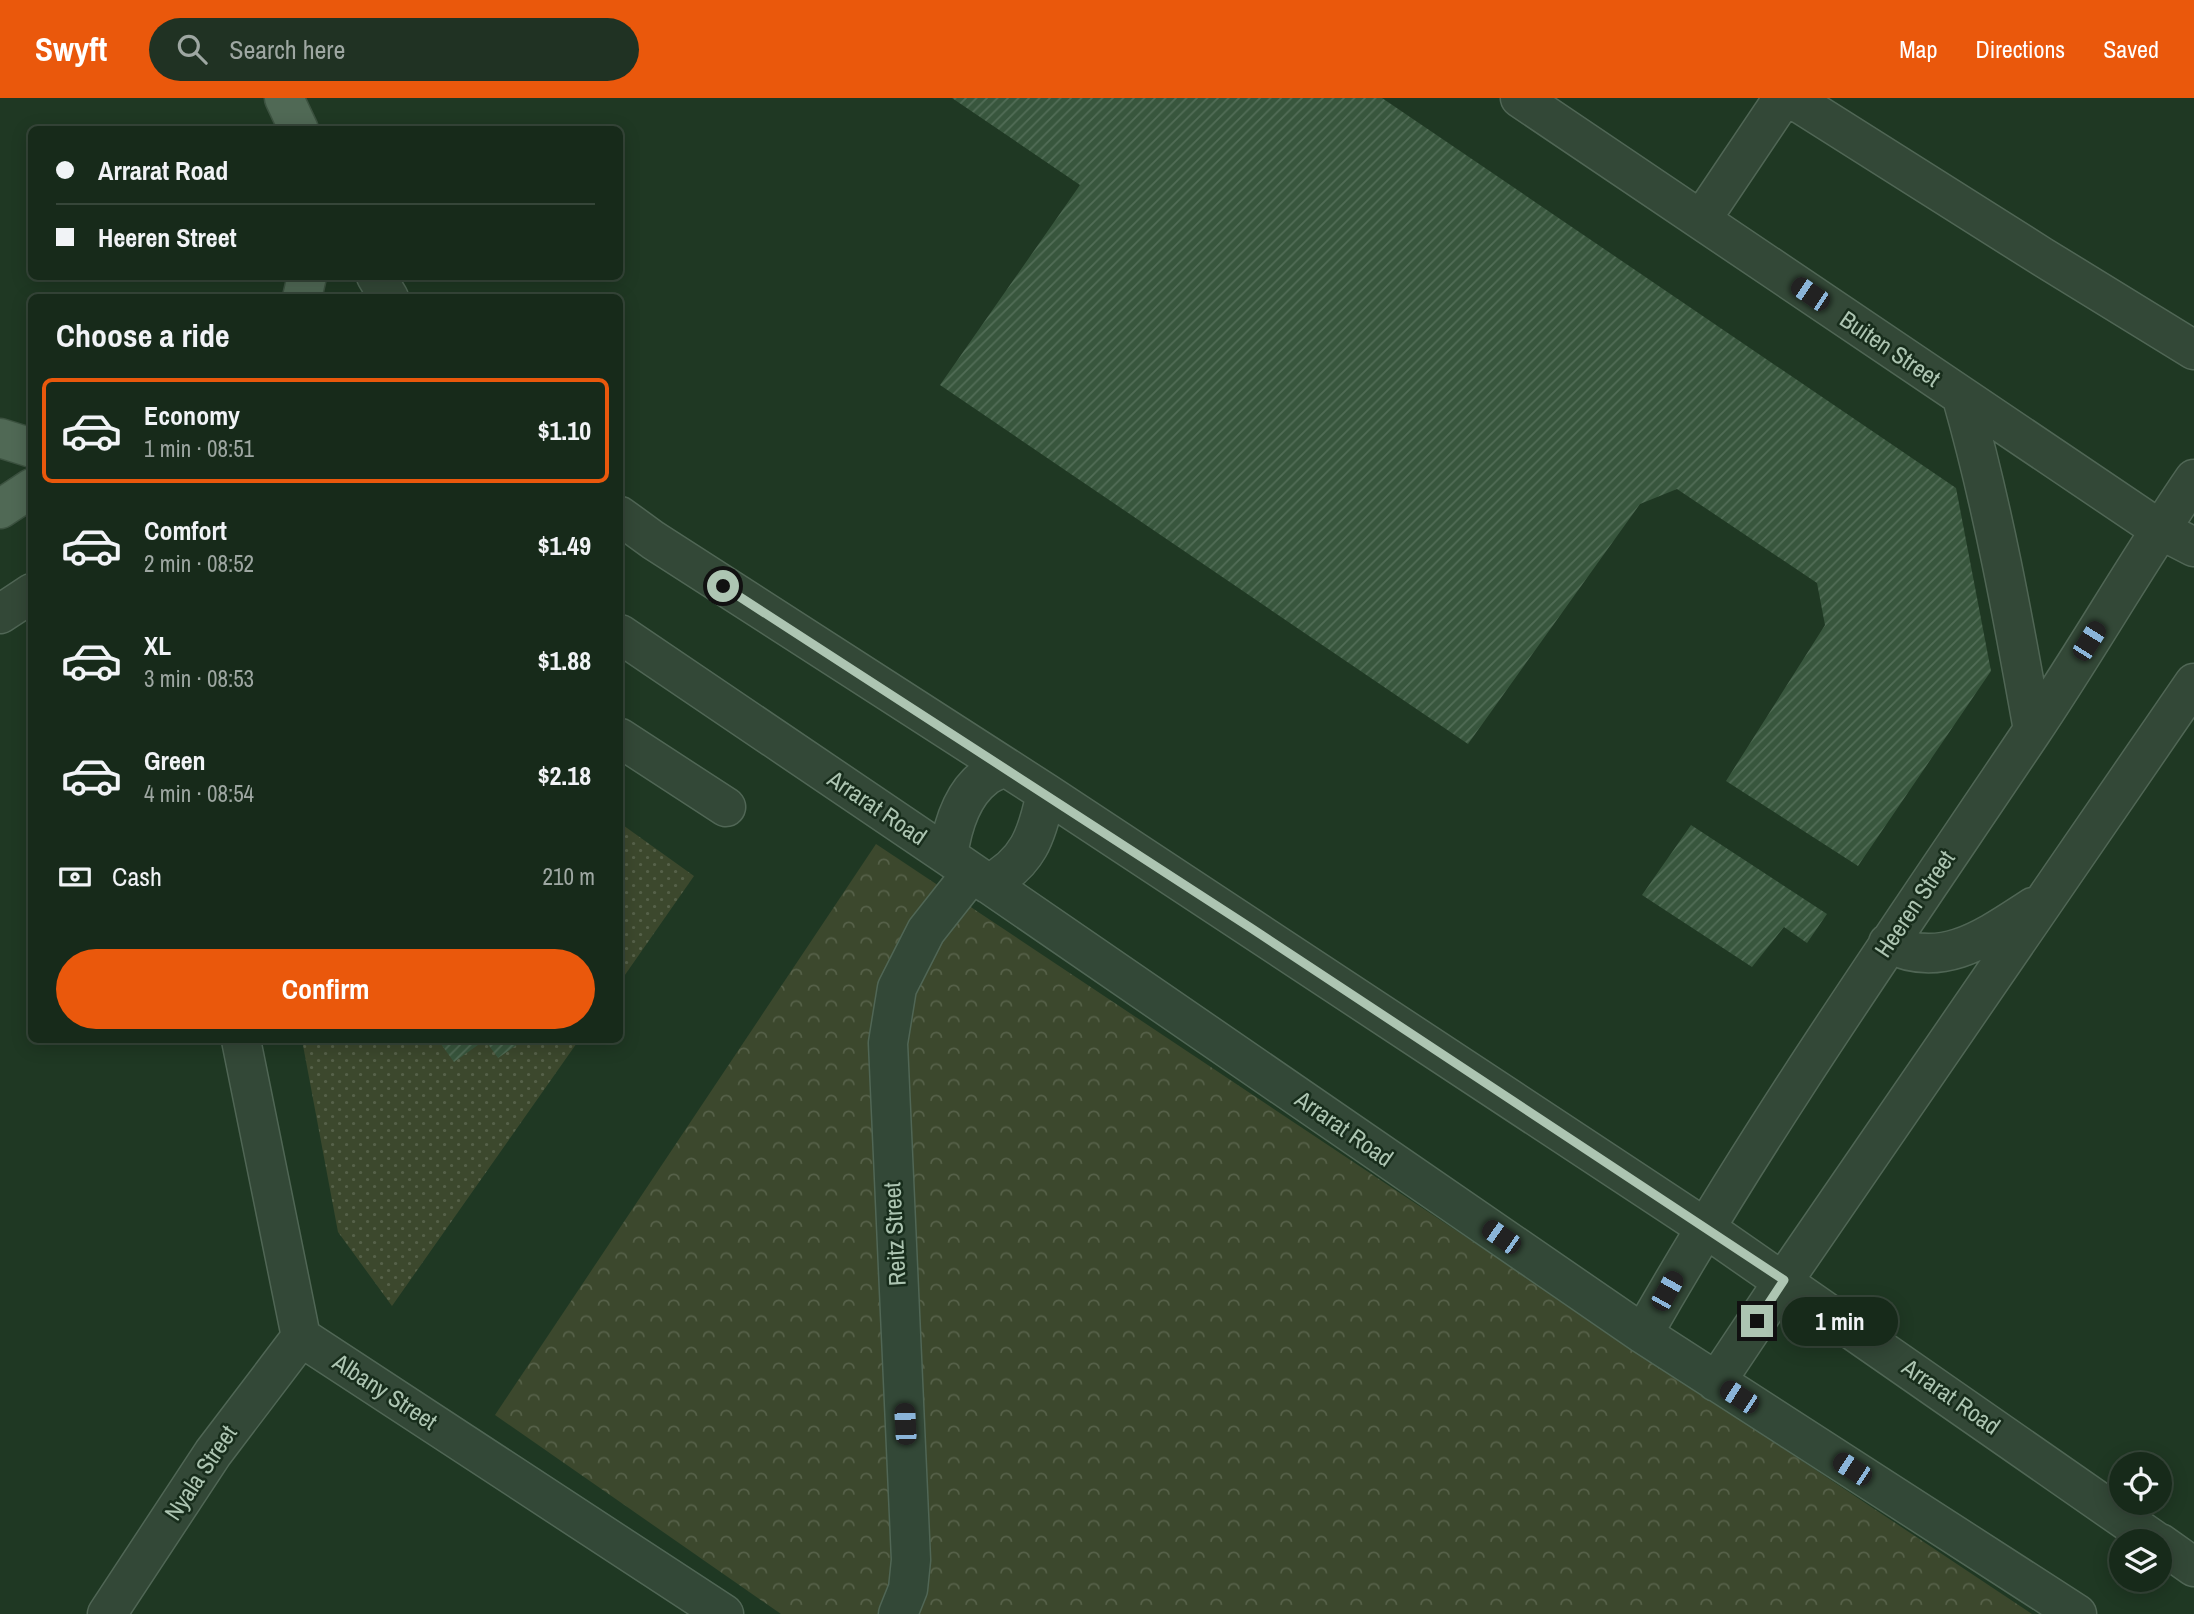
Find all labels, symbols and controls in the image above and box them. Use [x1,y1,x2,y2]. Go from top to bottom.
search box [149,18,639,81]
text: Swyft [35,27,107,71]
icon: search [173,30,211,68]
text: Search here [229,32,345,67]
text: Map [1899,33,1937,65]
text: Directions [1975,33,2065,65]
text: Saved [2103,33,2159,65]
text: Arrarat Road [98,153,228,188]
text: Heeren Street [98,220,237,255]
car [1787,274,1834,314]
street label: Buiten Street [1834,303,1948,394]
text: Choose a ride [56,314,230,357]
text: Economy [144,398,240,433]
icon: car [60,399,123,462]
text: $1.10 [538,413,591,448]
text: 1 min · 08:51 [144,433,254,464]
text: Comfort [144,513,227,548]
icon: car [60,514,123,577]
text: $1.49 [538,528,591,563]
text: 2 min · 08:52 [144,548,254,579]
route start [707,570,739,602]
car [2069,618,2110,664]
text: XL [144,628,171,663]
icon: car [60,629,123,692]
text: $1.88 [538,643,591,678]
text: 3 min · 08:53 [144,663,254,694]
text: Green [144,743,206,778]
icon: car [60,744,123,807]
text: $2.18 [538,758,591,793]
street label: Arrarat Road [821,762,933,852]
text: 4 min · 08:54 [144,778,254,809]
street label: Heeren Street [1867,843,1962,963]
icon: cash [56,858,94,896]
text: Cash [112,859,162,894]
text: 210 m [543,861,595,892]
button: Confirm [56,949,595,1029]
street label: Arrarat Road [1288,1082,1400,1174]
street label: Reitz Street [875,1181,913,1287]
car [1478,1216,1525,1258]
car [1648,1268,1687,1314]
callout: 1 min [1782,1296,1897,1346]
route end [1741,1305,1773,1337]
text: 1 min [1815,1306,1865,1337]
street label: Albany Street [326,1345,444,1437]
street label: Arrarat Road [1895,1350,2007,1442]
car [1716,1377,1763,1417]
car [894,1402,917,1446]
street label: Nyala Street [157,1418,244,1526]
car [1829,1449,1876,1489]
map controls [2109,1452,2172,1592]
button: locate [2109,1452,2172,1515]
button: layers [2109,1529,2172,1592]

